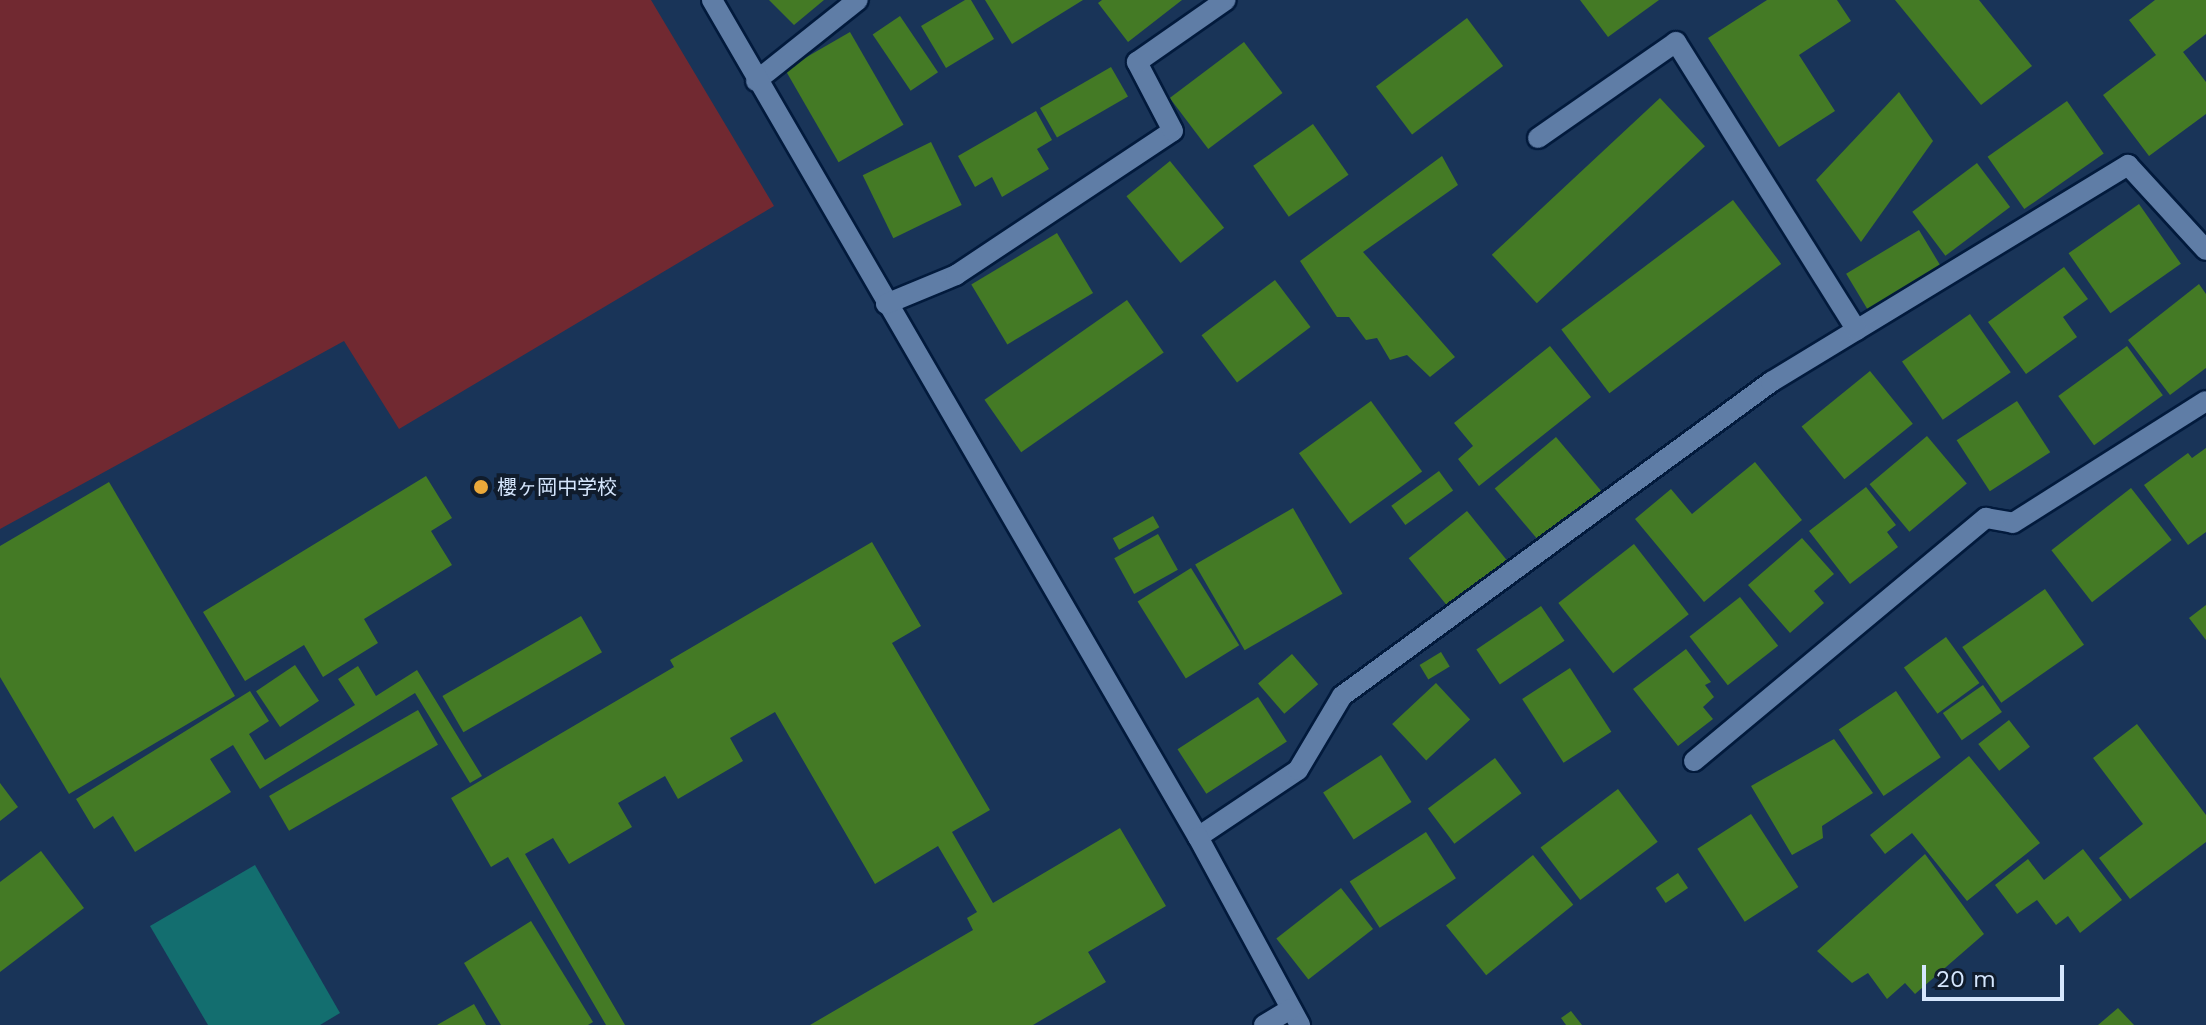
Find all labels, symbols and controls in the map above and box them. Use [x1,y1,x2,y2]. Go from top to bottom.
place label: 櫻ヶ岡中学校 [497,475,617,499]
marker: 櫻ヶ岡中学校 [472,478,490,496]
scale bar [1926,949,2068,999]
text: 20 m [1936,965,1996,993]

